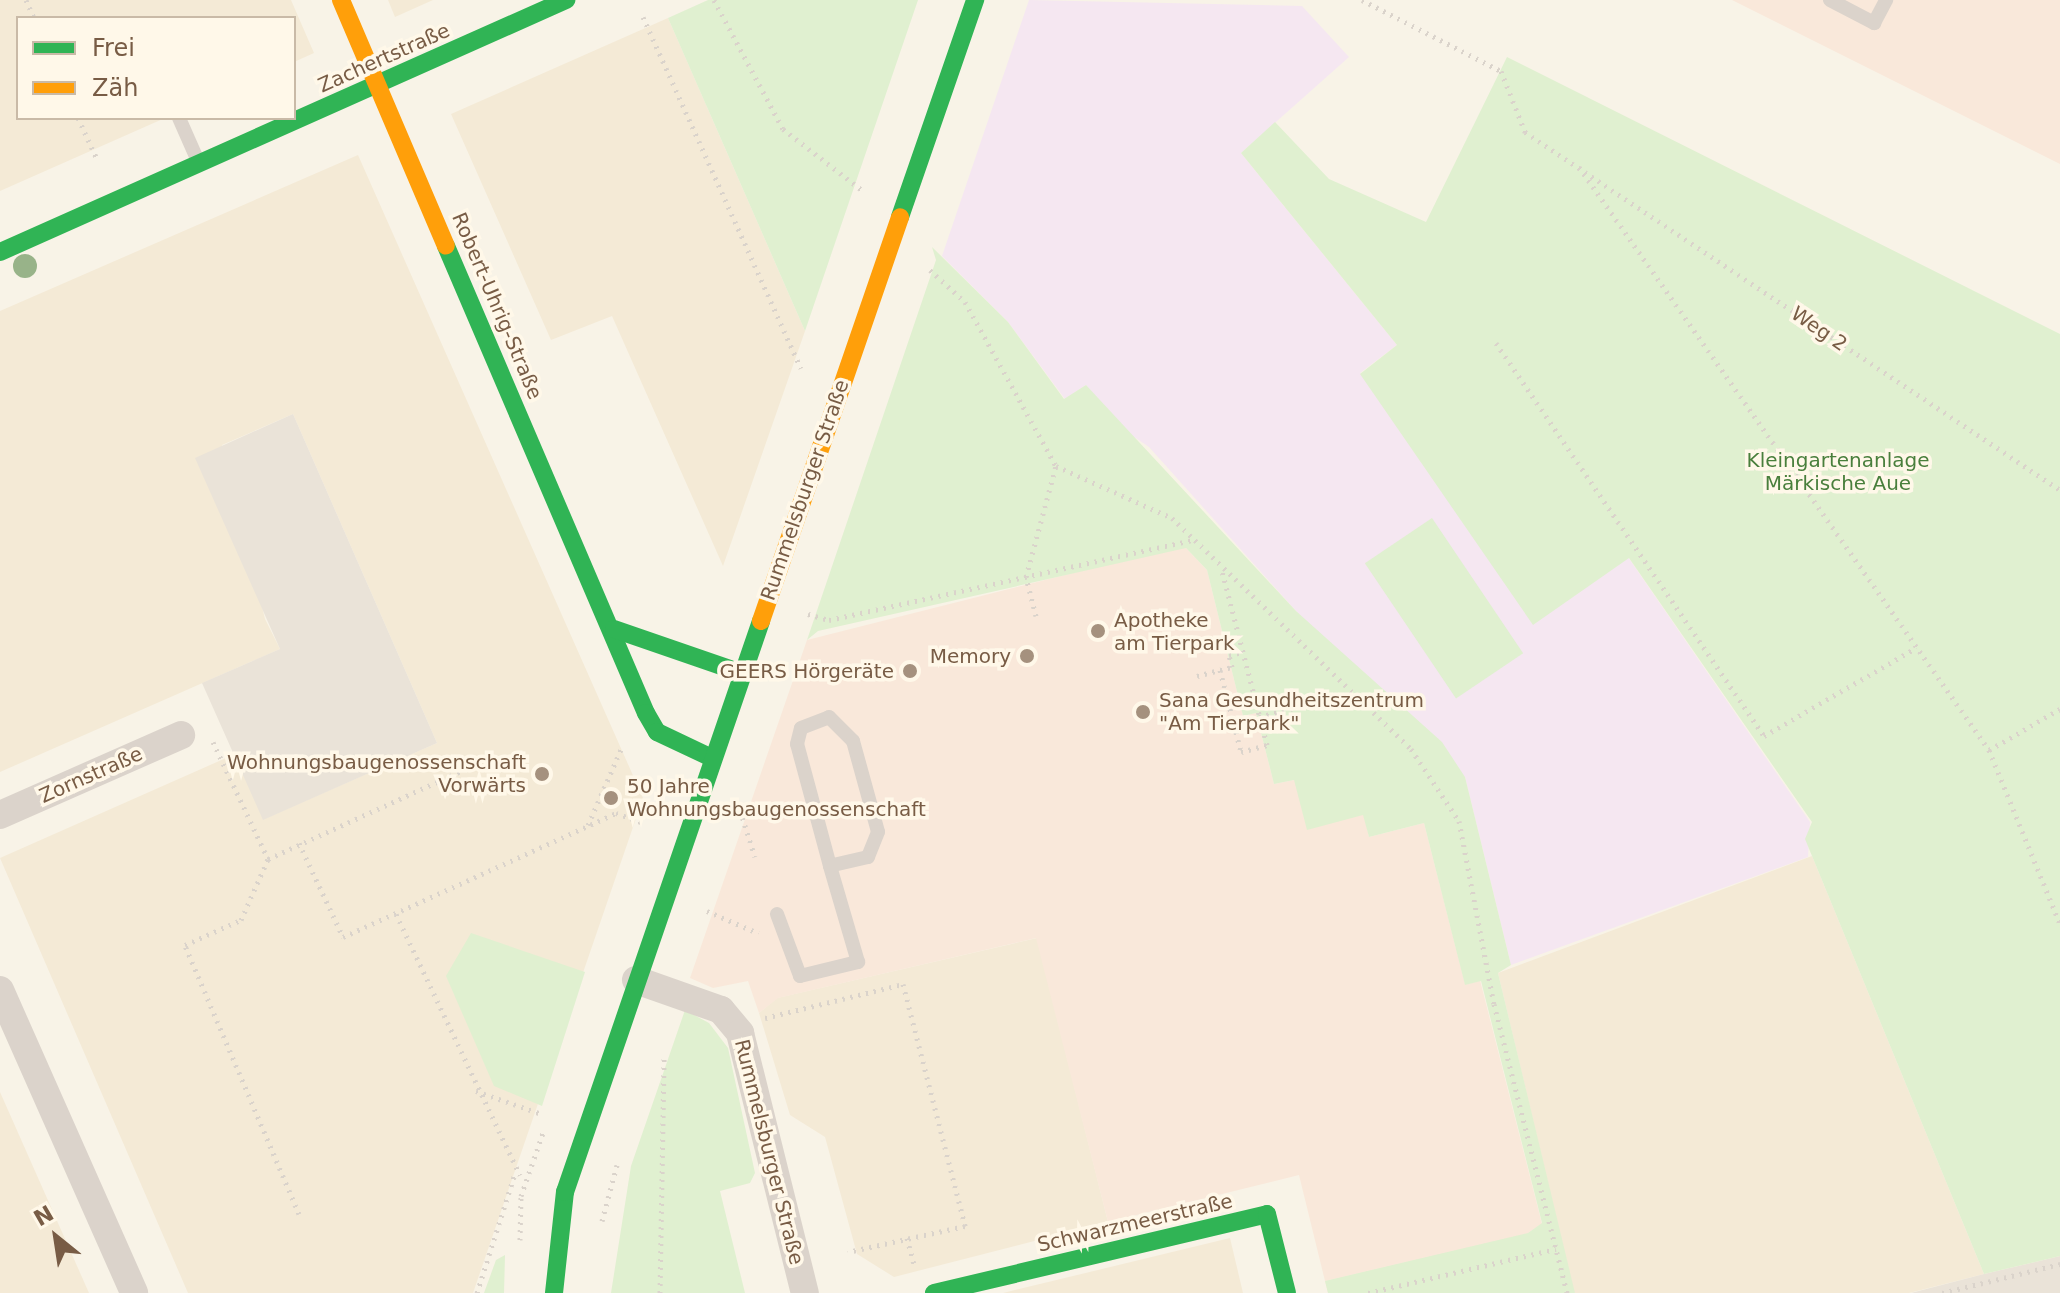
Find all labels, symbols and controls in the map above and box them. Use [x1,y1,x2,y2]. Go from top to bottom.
legend [16,16,296,120]
street label: Zachertstraße [314,18,454,98]
text: Frei [92,34,135,62]
text: Zäh [92,74,138,102]
street label: Robert-Uhrig-Straße [447,209,547,403]
street label: Weg 2 [1786,302,1852,356]
street label: Rummelsburger Straße [756,377,854,603]
park label: Kleingartenanlage Märkische Aue [1747,449,1929,496]
place label: Apotheke am Tierpark [1114,608,1235,655]
marker: Apotheke am Tierpark [1089,622,1107,640]
place label: Memory [930,644,1011,668]
marker: Memory [1018,647,1036,665]
place label: GEERS Hörgeräte [720,659,894,683]
marker: GEERS Hörgeräte [901,662,919,680]
place label: Sana Gesundheitszentrum "Am Tierpark" [1159,688,1424,735]
marker: Sana Gesundheitszentrum "Am Tierpark" [1134,703,1152,721]
street label: Zornstraße [36,742,146,808]
place label: Wohnungsbaugenossenschaft Vorwärts [227,750,526,797]
marker: Wohnungsbaugenossenschaft Vorwärts [533,765,551,783]
place label: 50 Jahre Wohnungsbaugenossenschaft [627,774,926,821]
marker: 50 Jahre Wohnungsbaugenossenschaft [602,789,620,807]
street label: Rummelsburger Straße [729,1037,809,1267]
street label: Schwarzmeerstraße [1035,1189,1235,1257]
north arrow [16,1197,96,1277]
text: N [30,1200,58,1231]

